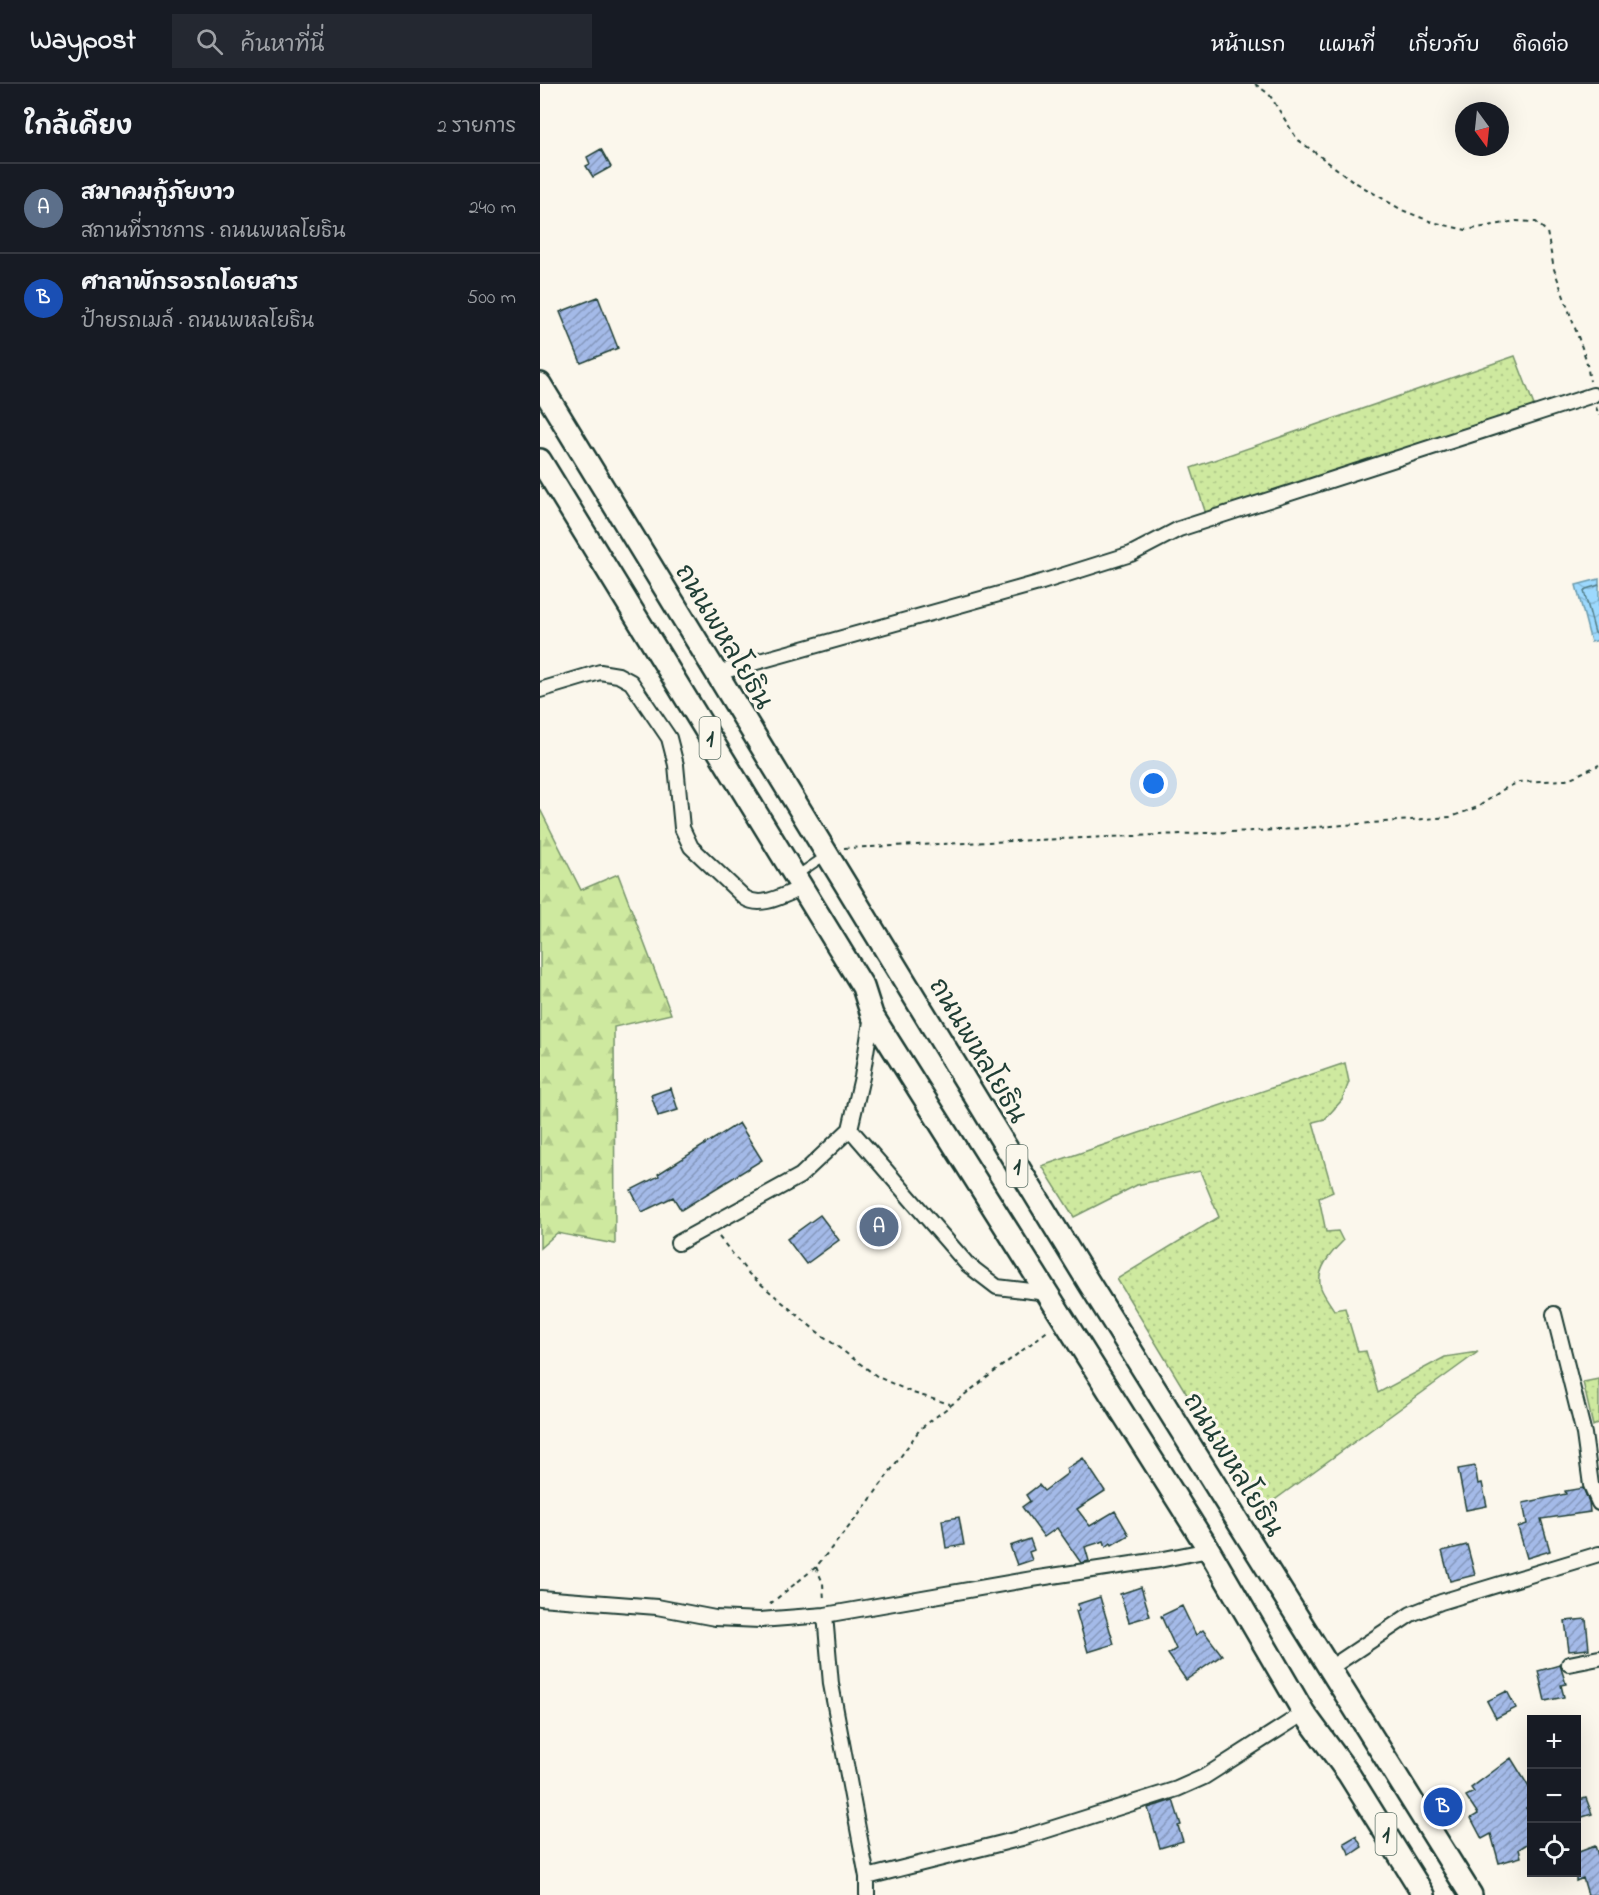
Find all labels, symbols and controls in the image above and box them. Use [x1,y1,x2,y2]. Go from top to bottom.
search box [172,14,592,68]
text: Waypost [30,21,136,62]
icon: search [193,25,226,58]
text: ค้นหาที่นี่ [241,30,324,62]
text: หน้าแรก [1211,31,1286,61]
text: แผนที่ [1319,31,1375,61]
text: เกี่ยวกับ [1408,31,1480,61]
text: ติดต่อ [1513,31,1569,61]
north arrow [1455,102,1509,156]
text: ใกล้เคียง [24,109,132,147]
text: 2 รายการ [437,113,516,142]
text: สมาคมกู้ภัยงาว [81,178,235,210]
text: A [37,194,50,223]
text: 240 m [469,194,516,223]
text: สถานที่ราชการ · ถนนพหลโยธิน [81,218,346,247]
text: ศาลาพักรอรถโดยสาร [81,268,298,300]
text: B [37,284,50,313]
text: 500 m [467,284,516,313]
text: ป้ายรถเมล์ · ถนนพหลโยธิน [81,308,314,337]
street label: ถนนพหลโยธิน [664,557,781,718]
road number: 1 [700,717,720,759]
your location [1139,769,1168,798]
street label: ถนนพหลโยธิน [918,971,1035,1132]
road number: 1 [1006,1145,1028,1187]
pin: A [860,1204,898,1250]
street label: ถนนพหลโยธิน [1172,1386,1291,1545]
map controls [1527,1715,1581,1877]
button: + [1527,1715,1581,1769]
button: − [1527,1769,1581,1823]
pin: B [1424,1784,1462,1830]
road number: 1 [1376,1813,1396,1855]
button: locate [1527,1823,1581,1877]

